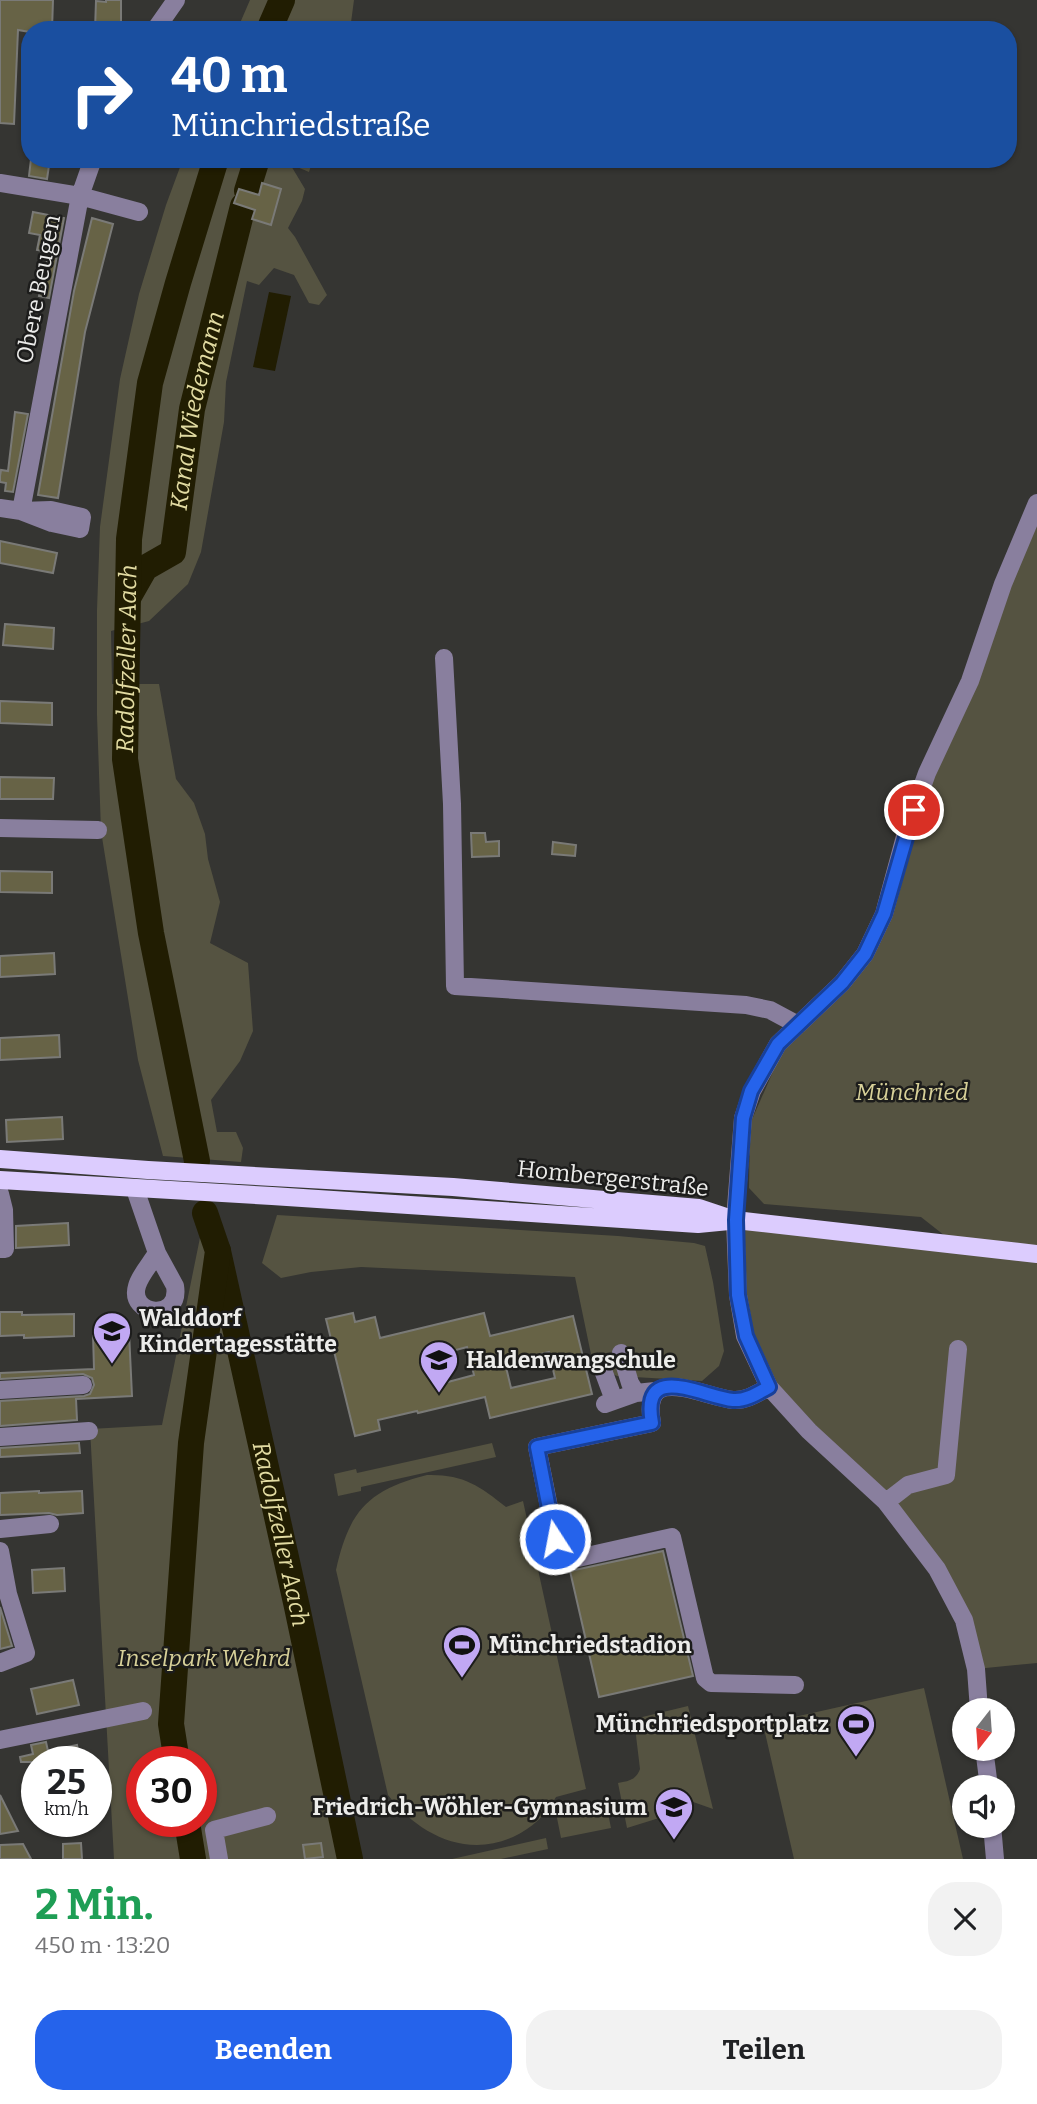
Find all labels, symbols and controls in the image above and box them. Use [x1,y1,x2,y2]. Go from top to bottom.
text: 40 m [171,46,288,105]
icon: right [56,49,147,140]
text: Münchriedstraße [171,106,431,144]
street label: Obere Beugen [10,212,66,366]
water label: Kanal Wiedemann [165,308,230,512]
water label: Radolfzeller Aach [111,564,143,753]
pin [884,780,944,840]
icon: arrive [895,791,933,829]
park label: Münchried [856,1078,968,1106]
street label: Hombergerstraße [516,1154,710,1202]
place label: Walddorf Kindertagesstätte [139,1304,337,1358]
school or university icon: Walddorf Kindertagesstätte [91,1310,133,1365]
school or university icon: Haldenwangschule [418,1339,460,1394]
place label: Haldenwangschule [466,1346,676,1374]
water label: Radolfzeller Aach [247,1439,315,1629]
position arrow [518,1502,592,1576]
sports icon: Münchriedstadion [441,1624,483,1679]
place label: Münchriedstadion [489,1631,692,1659]
park label: Inselpark Wehrd [118,1644,290,1672]
north arrow [952,1698,1015,1760]
map controls [952,1698,1015,1838]
sports icon: Münchriedsportplatz [835,1703,877,1758]
place label: Münchriedsportplatz [596,1710,829,1738]
speed limit sign: 30 [126,1746,217,1837]
text: 25 [47,1761,86,1803]
button: sound [952,1775,1015,1838]
school or university icon: Friedrich-Wöhler-Gymnasium [653,1786,695,1841]
place label: Friedrich-Wöhler-Gymnasium [312,1793,647,1821]
text: km/h [44,1798,89,1820]
text: 2 Min. [35,1880,154,1930]
button: close [928,1882,1002,1956]
text: 450 m · 13:20 [35,1931,171,1959]
button: Beenden [35,2010,512,2090]
button: Teilen [526,2010,1002,2090]

